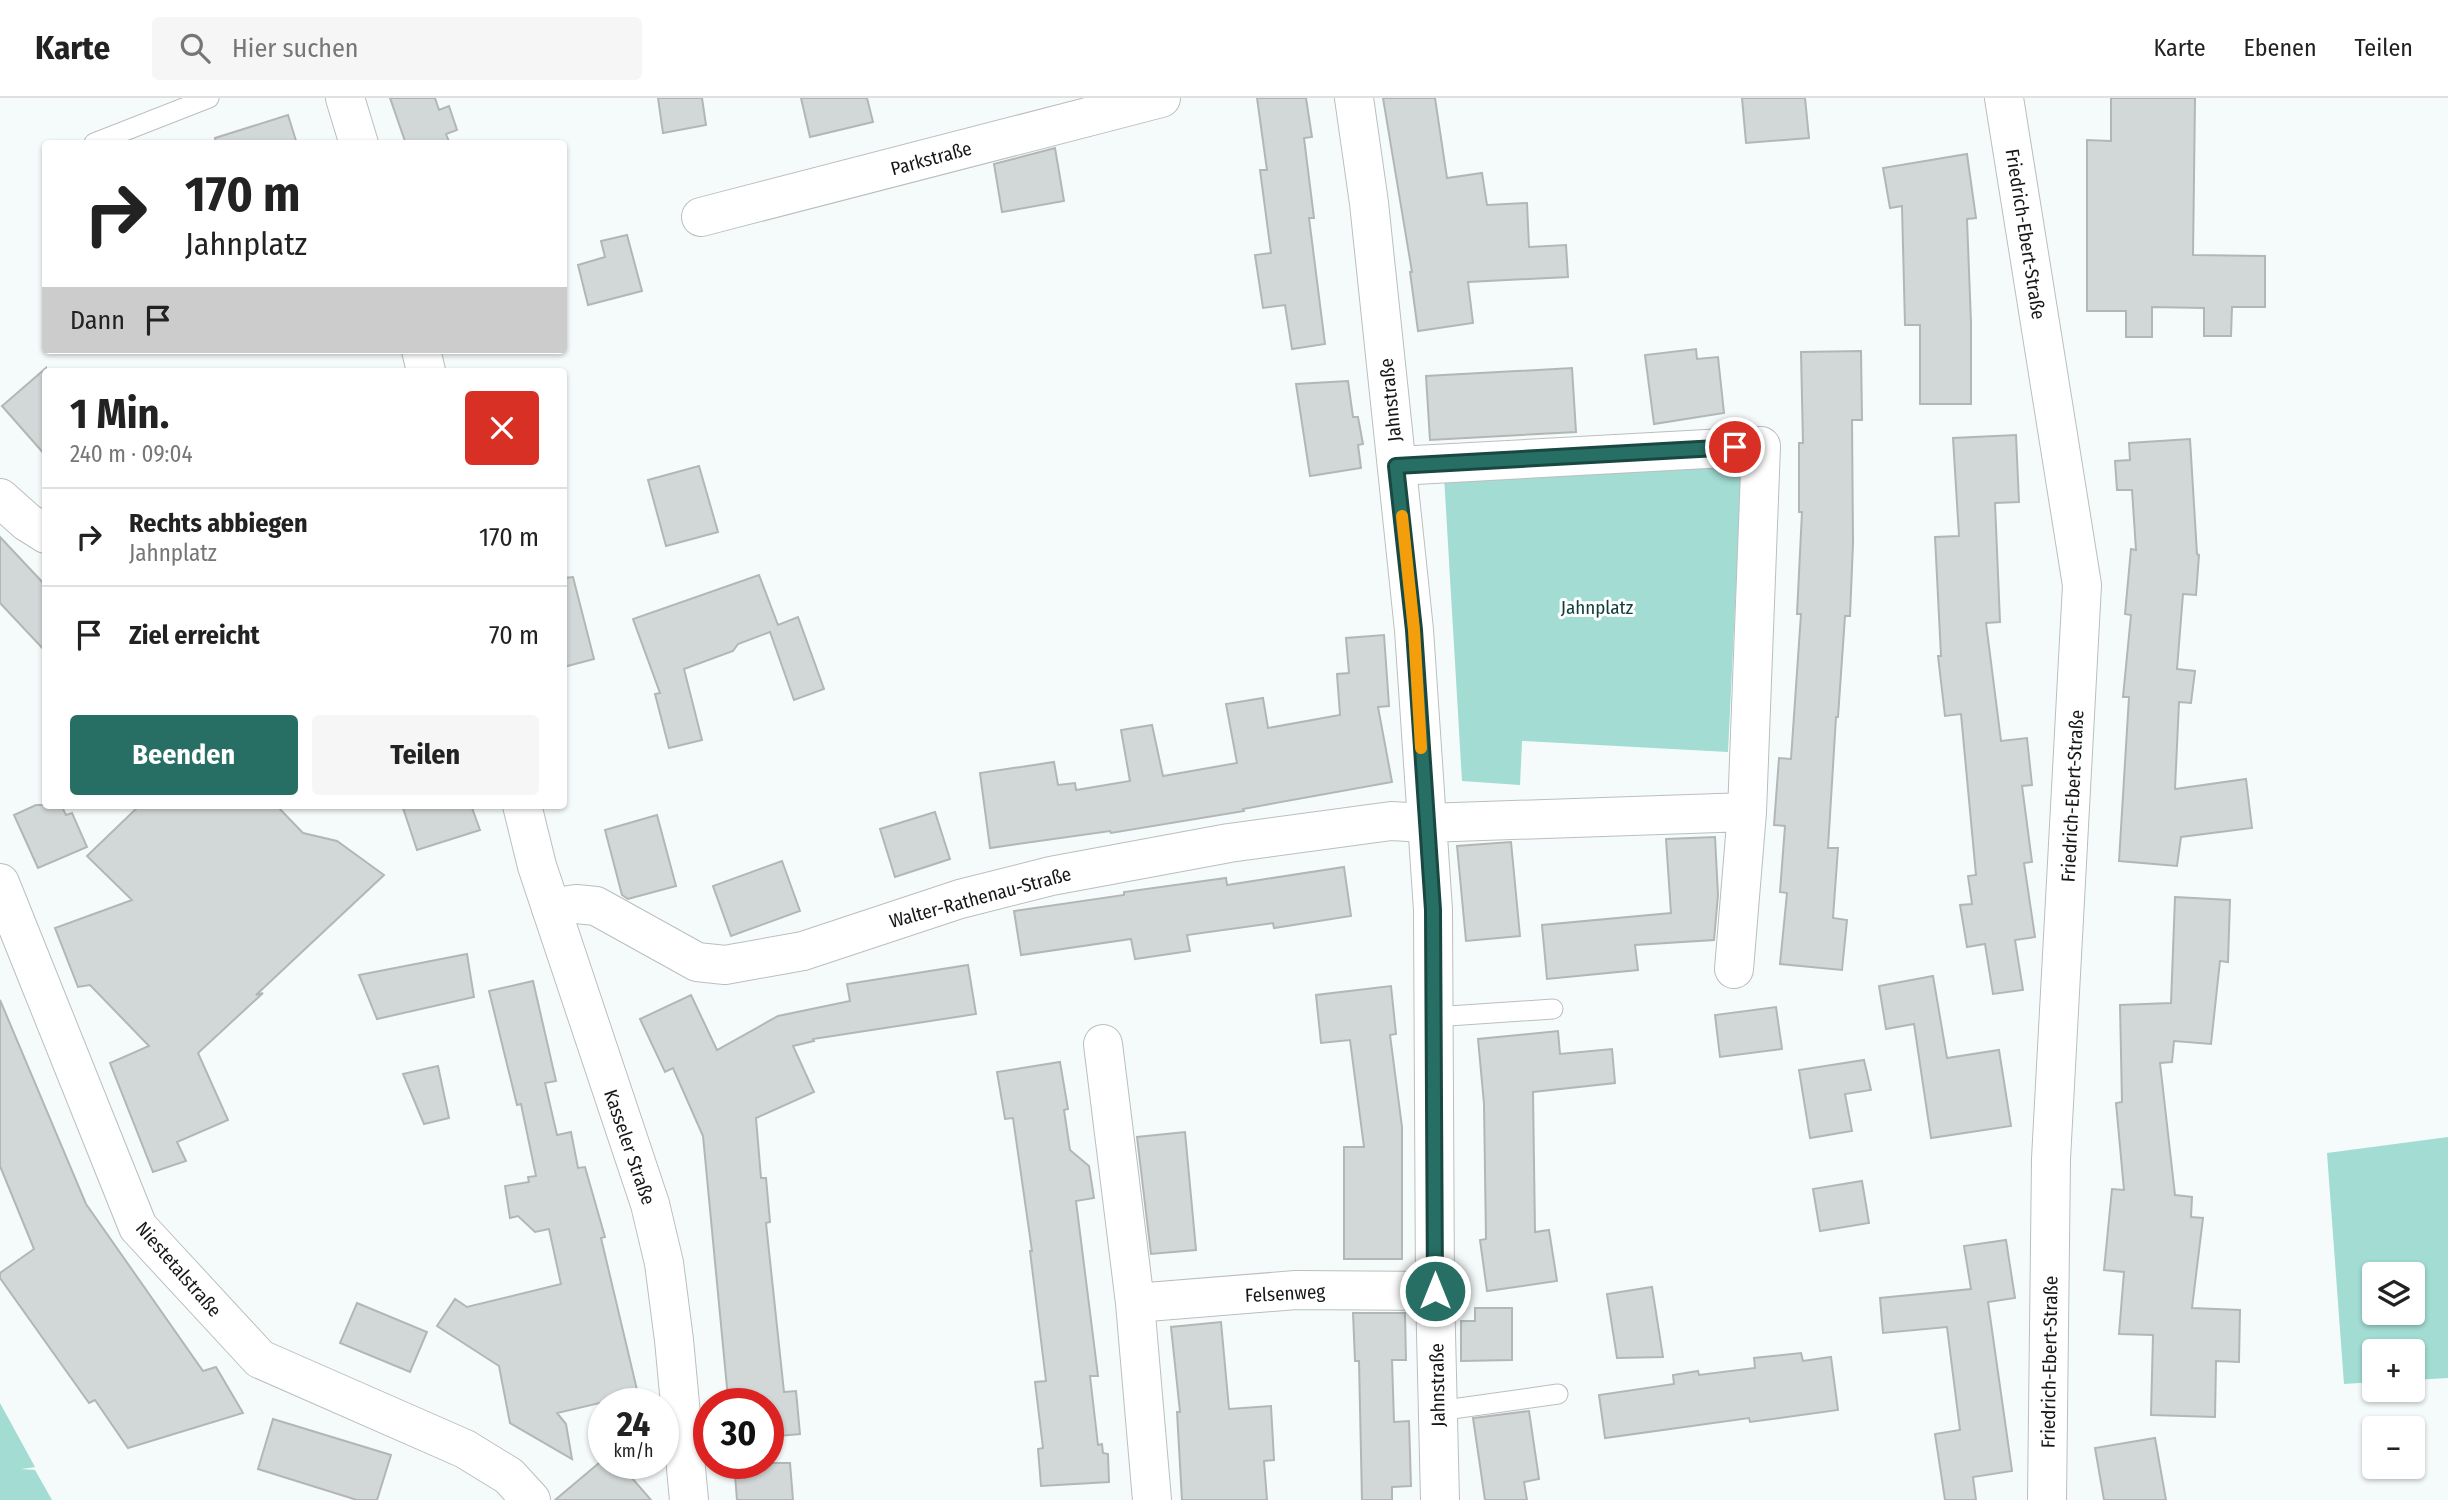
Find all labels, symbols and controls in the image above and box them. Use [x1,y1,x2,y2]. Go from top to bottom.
search box [152,17,642,80]
text: Karte [35,28,110,68]
icon: search [176,29,214,67]
text: Hier suchen [232,33,359,64]
text: Karte [2154,34,2206,62]
text: Ebenen [2244,34,2317,62]
text: Teilen [2355,34,2413,62]
street label: Parkstraße [888,137,974,180]
street label: Friedrich-Ebert-Straße [2001,147,2050,321]
text: 170 m [185,165,301,224]
icon: right [70,168,161,259]
text: Jahnplatz [185,225,307,263]
icon: arrive [139,301,177,339]
text: Dann [70,305,125,336]
street label: Jahnstraße [1375,357,1406,443]
text: 1 Min. [70,389,169,439]
button: close [465,391,539,465]
pin [1705,417,1765,477]
icon: arrive [1716,428,1754,466]
text: 240 m · 09:04 [70,440,193,468]
text: Rechts abbiegen [129,508,308,539]
icon: right [70,518,108,556]
text: 170 m [479,522,539,553]
text: Jahnplatz [129,539,217,567]
park label: Jahnplatz [1561,596,1634,619]
icon: arrive [70,616,108,654]
text: Ziel erreicht [129,620,260,651]
text: 70 m [489,620,539,651]
street label: Friedrich-Ebert-Straße [2057,709,2088,883]
button: Beenden [70,715,298,795]
button: Teilen [312,715,539,795]
street label: Walter-Rathenau-Straße [887,862,1074,933]
street label: Kasseler Straße [599,1086,660,1208]
street label: Niestetalstraße [131,1217,226,1322]
position arrow [1398,1254,1472,1328]
map controls [2362,1262,2425,1479]
button: layers [2362,1262,2425,1325]
street label: Friedrich-Ebert-Straße [2036,1276,2063,1448]
street label: Felsenweg [1244,1280,1326,1307]
button: + [2362,1339,2425,1402]
street label: Jahnstraße [1425,1343,1450,1427]
speed limit sign: 30 [693,1388,784,1479]
text: 24 [617,1403,650,1445]
button: − [2362,1416,2425,1479]
text: km/h [613,1440,654,1462]

